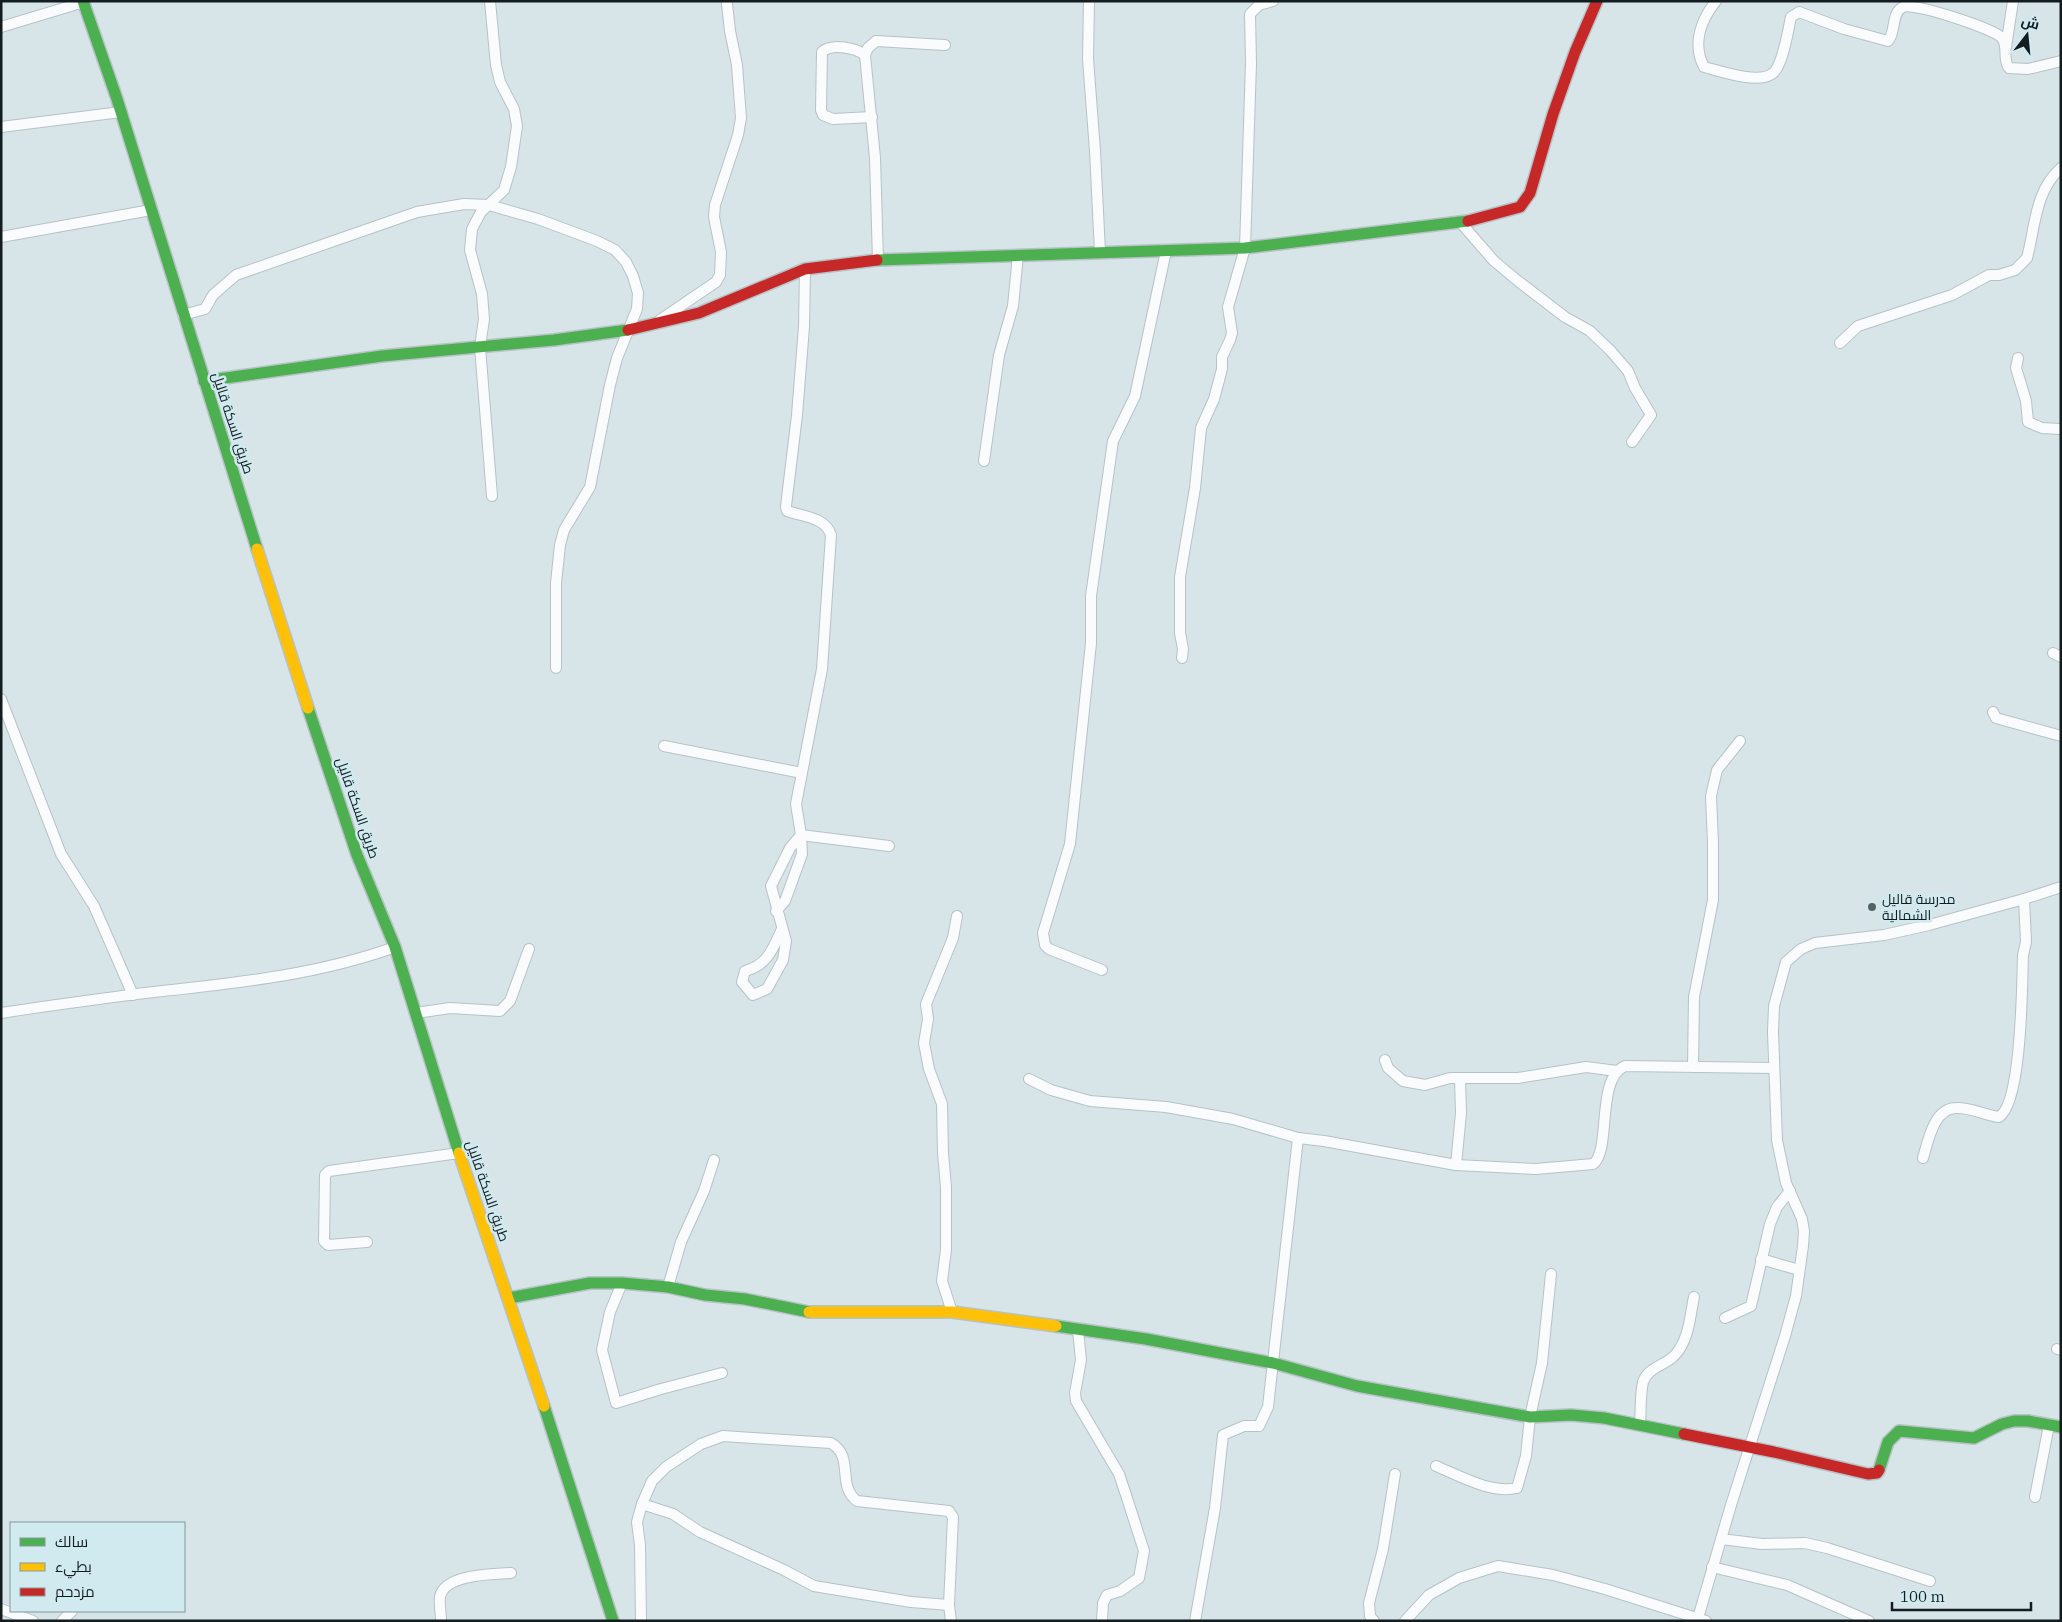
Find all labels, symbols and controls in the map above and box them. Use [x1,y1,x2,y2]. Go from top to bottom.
north arrow [2002,10,2052,60]
text: ش [2019,11,2042,34]
street label: طريق السكة قاليل [208,370,258,476]
street label: طريق السكة قاليل [332,755,384,861]
place label: مدرسة قاليل الشمالية [1882,890,1955,924]
marker: مدرسة قاليل الشمالية [1866,901,1878,913]
street label: طريق السكة قاليل [462,1138,514,1244]
legend [10,1522,185,1612]
text: سالك [55,1532,88,1551]
text: بطيء [55,1557,92,1579]
scale bar [1892,1580,2031,1612]
text: مزدحم [55,1582,95,1602]
text: 100 m [1900,1587,1945,1606]

